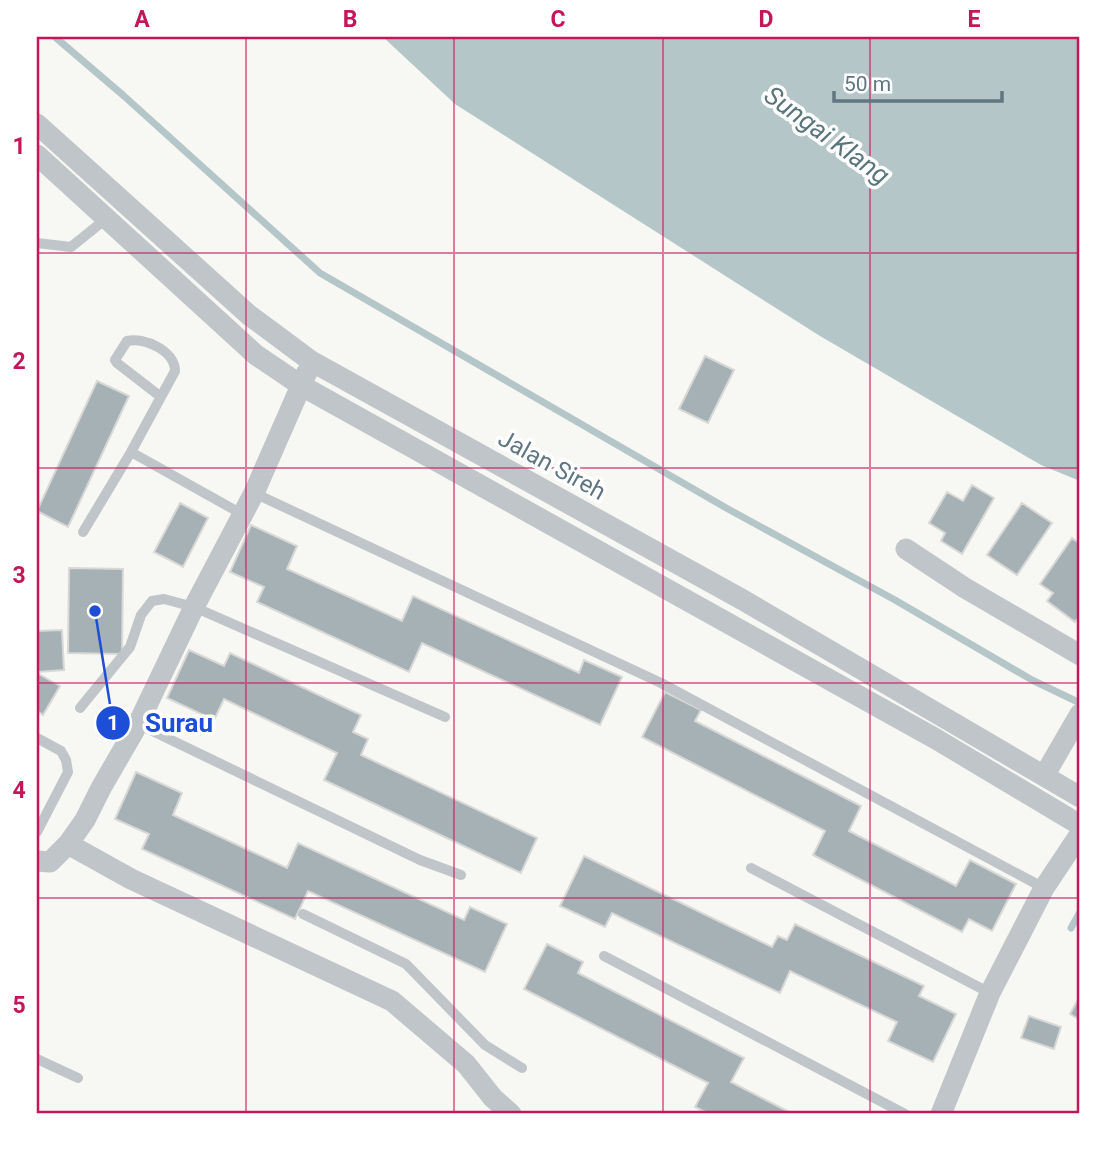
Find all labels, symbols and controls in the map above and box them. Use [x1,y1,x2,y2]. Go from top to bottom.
text: A [134,6,150,33]
text: B [343,6,357,33]
text: C [550,6,566,33]
text: D [759,6,773,33]
text: E [968,6,981,33]
scale bar [834,60,1002,104]
text: 50 m [844,72,891,96]
water label: Sungai Klang [759,80,895,190]
text: 1 [12,133,26,160]
text: 2 [12,348,26,375]
street label: Jalan Sireh [493,424,611,506]
text: 3 [12,562,26,589]
callout: Surau [96,699,227,746]
text: Surau [145,708,213,738]
text: 1 [107,711,119,735]
text: 4 [12,777,26,804]
text: 5 [12,992,26,1019]

